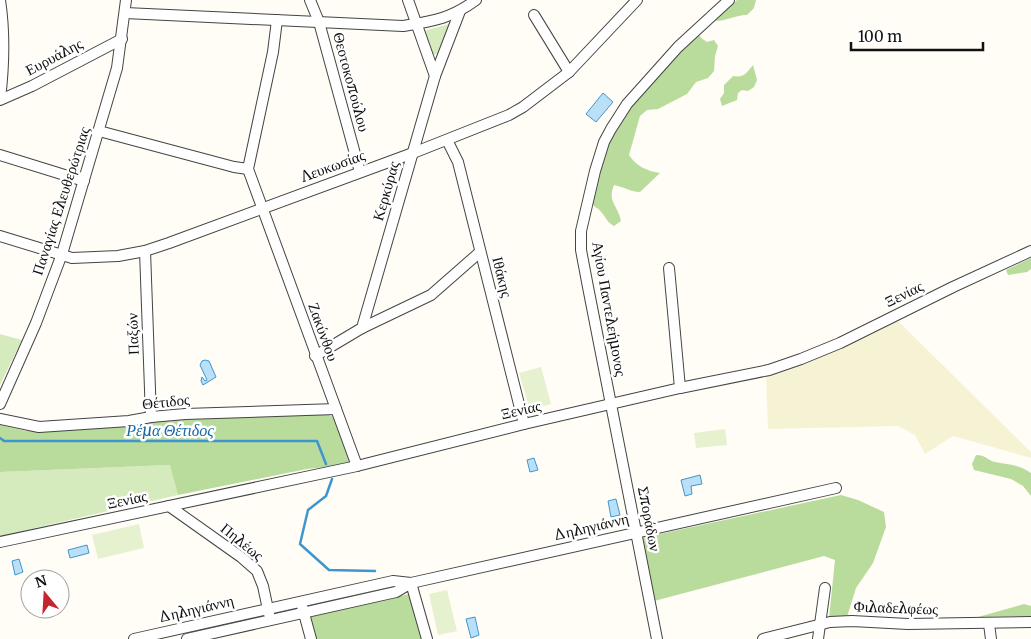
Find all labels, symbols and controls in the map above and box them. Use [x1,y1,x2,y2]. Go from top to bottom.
scale bar [851,20,984,52]
text: 100 m [858,27,902,46]
street label: Θεοτοκοπούλου [329,30,374,134]
street label: Ευρυάλης [22,34,86,79]
street label: Παναγίας Ελευθερώτριας [28,124,94,278]
street label: Λευκωσίας [297,145,368,186]
street label: Κερκύρας [368,159,403,223]
street label: Αγίου Παντελεήμονος [588,240,631,378]
street label: Ιθάκης [488,255,517,299]
street label: Ξενίας [881,276,926,311]
street label: Ζακύνθου [304,300,343,364]
street label: Παξών [122,312,143,355]
street label: Θέτιδος [141,390,191,413]
street label: Ξενίας [499,396,543,423]
water label: Ρέμα Θέτιδος [125,420,214,440]
street label: Σποράδων [634,485,665,553]
street label: Ξενίας [105,486,149,513]
street label: Δηληγιάννη [551,509,631,544]
street label: Πηλέως [217,519,268,565]
north arrow [20,569,70,619]
text: N [33,571,49,592]
street label: Δηληγιάννη [156,591,236,626]
street label: Φιλαδελφέως [853,597,939,618]

